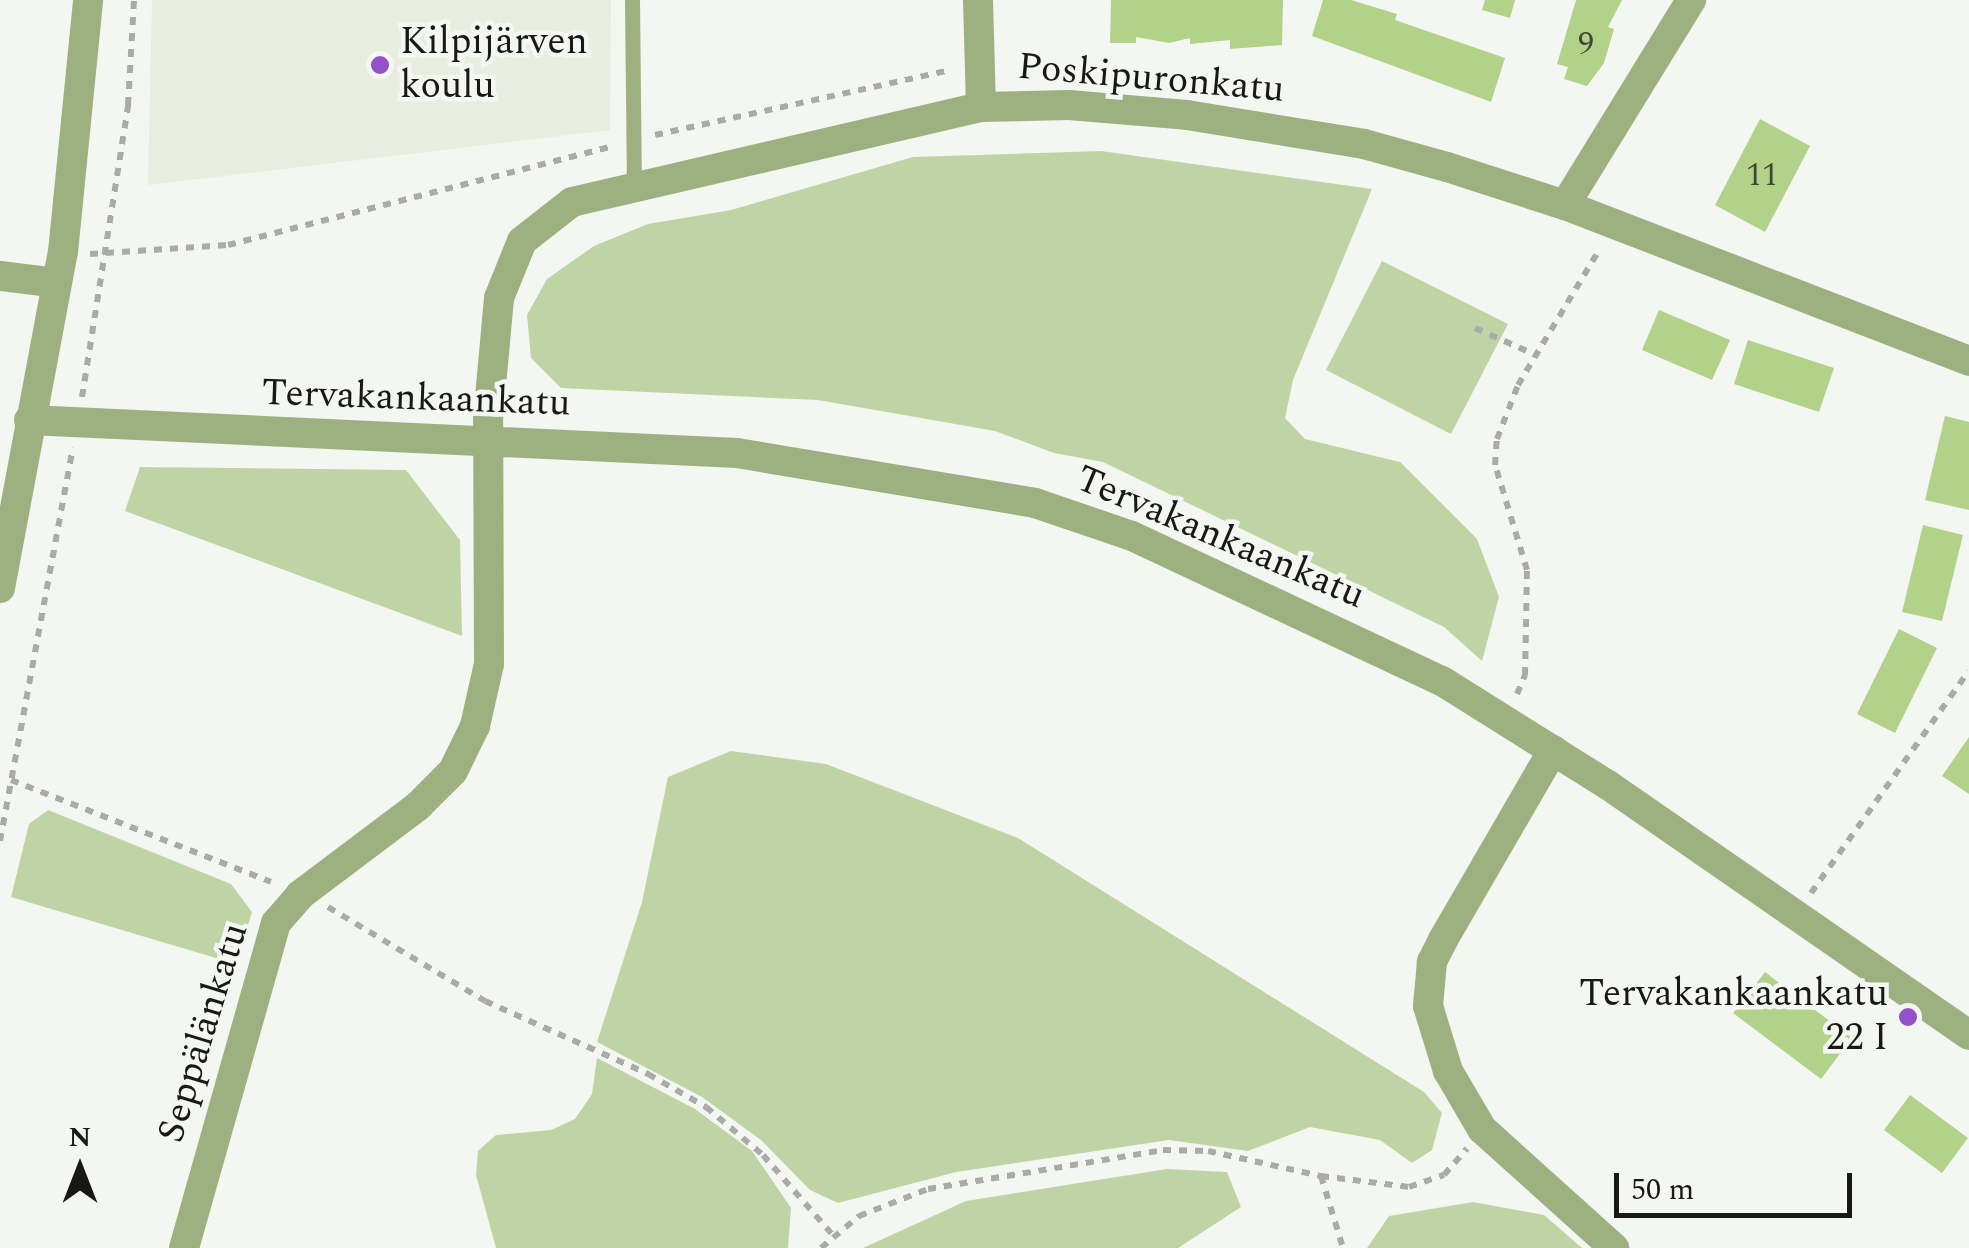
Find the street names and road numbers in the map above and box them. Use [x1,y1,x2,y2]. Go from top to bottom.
street label: Poskipuronkatu [1016,45,1286,113]
street label: Tervakankaankatu [261,371,571,427]
street label: Tervakankaankatu [1069,457,1371,619]
street label: Seppälänkatu [149,918,259,1148]

